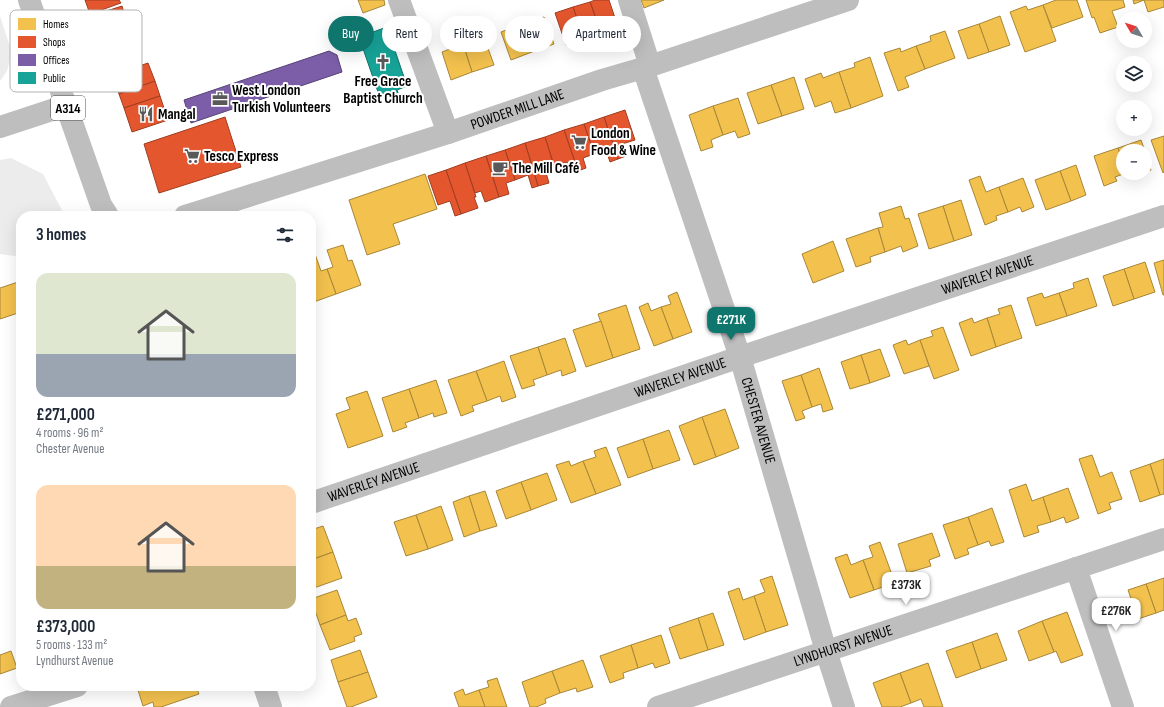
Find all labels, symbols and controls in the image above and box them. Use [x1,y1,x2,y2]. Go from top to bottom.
legend [10,10,142,92]
north arrow [1116,12,1152,48]
map controls [1116,12,1152,180]
chip: Buy [328,16,374,52]
chip: Rent [382,16,432,52]
chip: Filters [440,16,497,52]
chip: New [505,16,554,52]
chip: Apartment [562,16,641,52]
text: Homes [43,18,69,31]
text: Shops [43,36,66,49]
church icon: Free Grace Baptist Church [374,53,392,71]
text: Offices [43,54,70,67]
button: layers [1116,56,1152,92]
text: Public [43,72,66,85]
place label: Free Grace Baptist Church [343,72,423,108]
place label: West London Turkish Volunteers [232,81,331,117]
street label: POWDER MILL LANE [468,85,567,135]
office icon: West London Turkish Volunteers [211,90,229,108]
road number: A314 [51,96,85,120]
button: + [1116,100,1152,136]
restaurant icon: Mangal [137,105,155,123]
place label: Mangal [158,105,196,124]
place label: London Food & Wine [591,124,656,160]
supermarket icon: London Food & Wine [570,133,588,151]
button: − [1116,144,1152,180]
supermarket icon: Tesco Express [183,147,201,165]
place label: Tesco Express [204,147,279,166]
cafe icon: The Mill Café [491,159,509,177]
place label: The Mill Café [512,159,579,178]
icon: filters [274,224,296,246]
text: 3 homes [36,225,86,245]
street label: WAVERLEY AVENUE [939,251,1036,299]
icon: home [130,299,202,371]
pin: £271K [703,307,759,341]
text: £271K [716,312,746,328]
street label: WAVERLEY AVENUE [632,353,729,402]
street label: CHESTER AVENUE [736,375,780,466]
text: £271,000 [36,405,95,425]
text: 4 rooms · 96 m² [36,425,103,441]
text: Chester Avenue [36,441,104,457]
street label: WAVERLEY AVENUE [325,458,422,507]
icon: home [130,511,202,583]
pin: £373K [878,572,934,606]
text: £373K [891,577,921,593]
pin: £276K [1088,598,1144,632]
text: £276K [1101,603,1131,619]
text: £373,000 [36,617,95,637]
street label: LYNDHURST AVENUE [791,621,895,671]
text: 5 rooms · 133 m² [36,637,107,653]
text: Lyndhurst Avenue [36,653,114,669]

